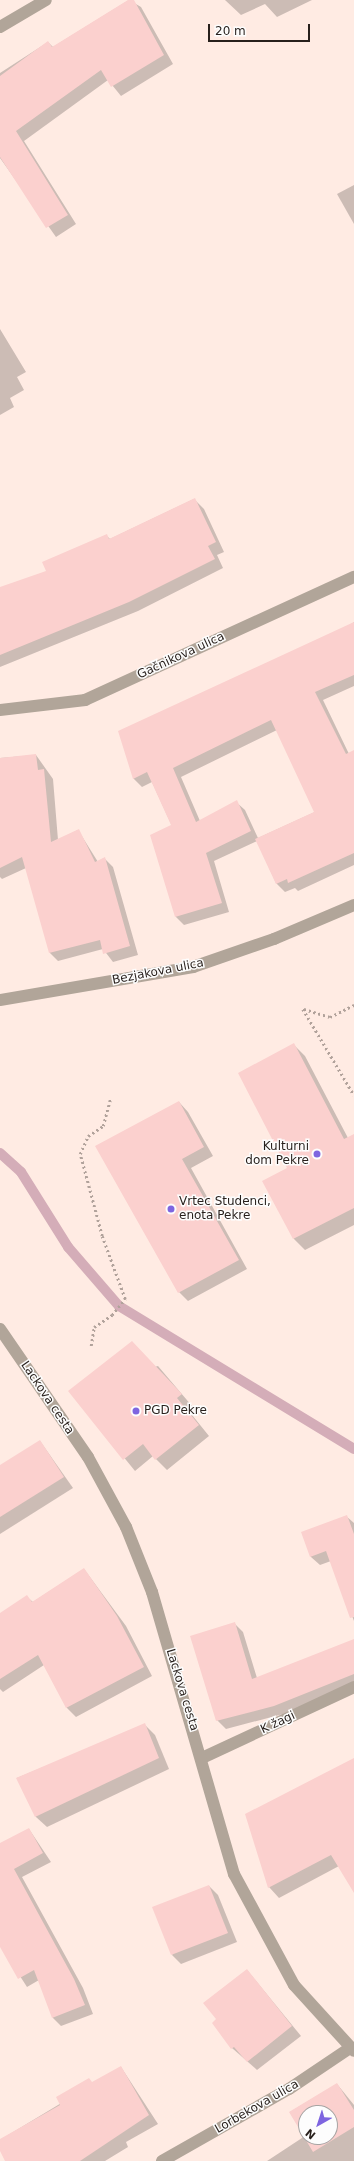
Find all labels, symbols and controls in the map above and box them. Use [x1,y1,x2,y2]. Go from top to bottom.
scale bar [210,16,312,42]
text: 20 m [215,24,246,38]
street label: Gačnikova ulica [135,629,227,683]
street label: Bezjakova ulica [111,956,205,988]
place label: Kulturni dom Pekre [245,1140,309,1168]
marker: Kulturni dom Pekre [312,1149,322,1159]
place label: Vrtec Studenci, enota Pekre [179,1195,271,1223]
marker: Vrtec Studenci, enota Pekre [166,1204,176,1214]
street label: Lackova cesta [17,1359,77,1437]
place label: PGD Pekre [144,1404,207,1418]
marker: PGD Pekre [131,1406,141,1416]
street label: Lackova cesta [163,1647,201,1733]
street label: K žagi [259,1709,297,1737]
street label: Lorbekova ulica [213,2077,301,2137]
north arrow [298,2105,338,2145]
text: N [303,2126,318,2142]

